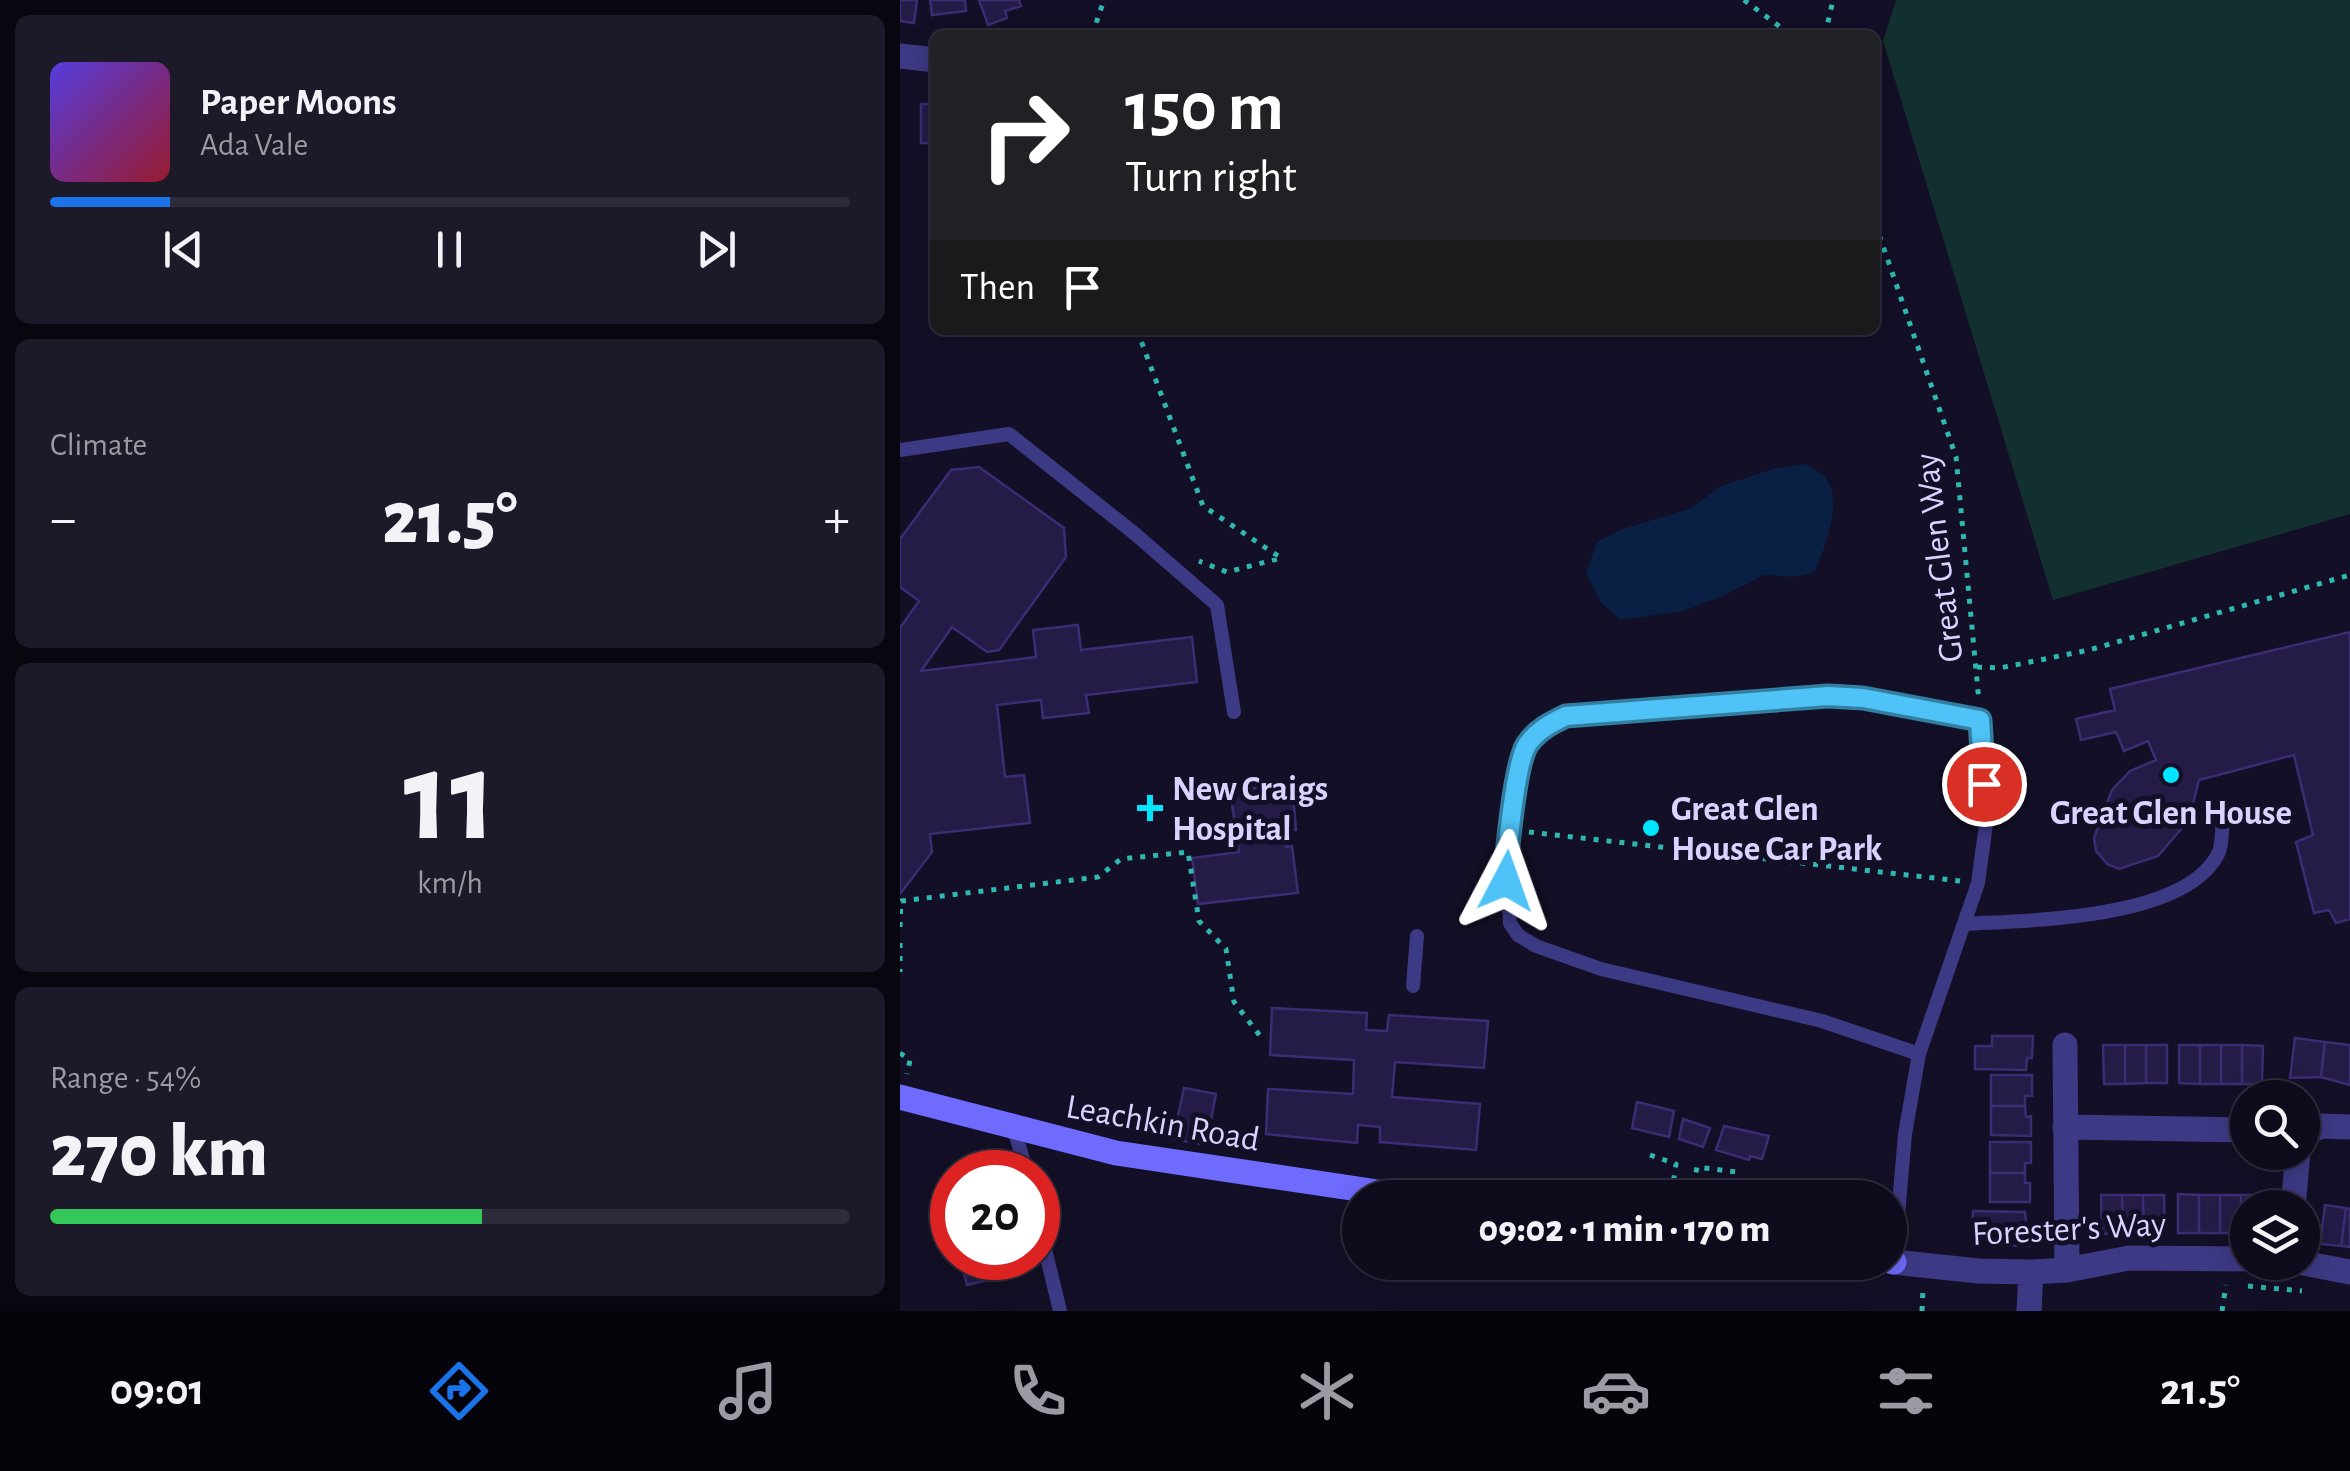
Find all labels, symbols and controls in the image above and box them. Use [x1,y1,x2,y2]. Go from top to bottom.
icon: right [960,70,1090,200]
text: 150 m [1125,73,1284,143]
text: Paper Moons [200,84,397,122]
text: Ada Vale [200,129,308,161]
text: Turn right [1125,155,1297,200]
icon: previous [156,222,211,277]
icon: pause [422,222,477,277]
icon: next [689,222,744,277]
icon: arrive [1055,260,1110,315]
text: Then [960,269,1035,307]
text: Climate [50,429,147,461]
street label: Great Glen Way [1909,451,1970,664]
text: 21.5° [382,482,518,557]
text: − [50,492,76,547]
text: + [824,492,850,547]
text: 11 [403,734,497,864]
pin [1942,742,2027,827]
icon: arrive [1957,757,2012,812]
marker: Great Glen House [2160,764,2182,786]
place label: New Craigs Hospital [1172,772,1328,847]
place label: Great Glen House Car Park [1671,792,1883,867]
marker: New Craigs Hospital [1137,795,1163,821]
place label: Great Glen House [2050,796,2292,831]
marker: Great Glen House Car Park [1640,817,1662,839]
position arrow [1454,829,1558,933]
text: km/h [417,867,483,899]
text: Range · 54% [50,1062,201,1094]
map controls [2230,1080,2320,1280]
button: search [2230,1080,2320,1170]
street label: Leachkin Road [1063,1089,1262,1158]
text: 270 km [50,1115,268,1190]
speed limit sign: 20 [930,1150,1060,1280]
button: layers [2230,1190,2320,1280]
street label: Forester's Way [1971,1207,2167,1252]
text: 09:02 · 1 min · 170 m [1479,1211,1770,1249]
icon: directions [424,1356,494,1426]
icon: music [713,1356,783,1426]
icon: phone [1003,1356,1073,1426]
icon: climate [1292,1356,1362,1426]
icon: car [1581,1356,1651,1426]
icon: filters [1871,1356,1941,1426]
text: 09:01 [110,1368,205,1413]
text: 21.5° [2160,1368,2240,1413]

